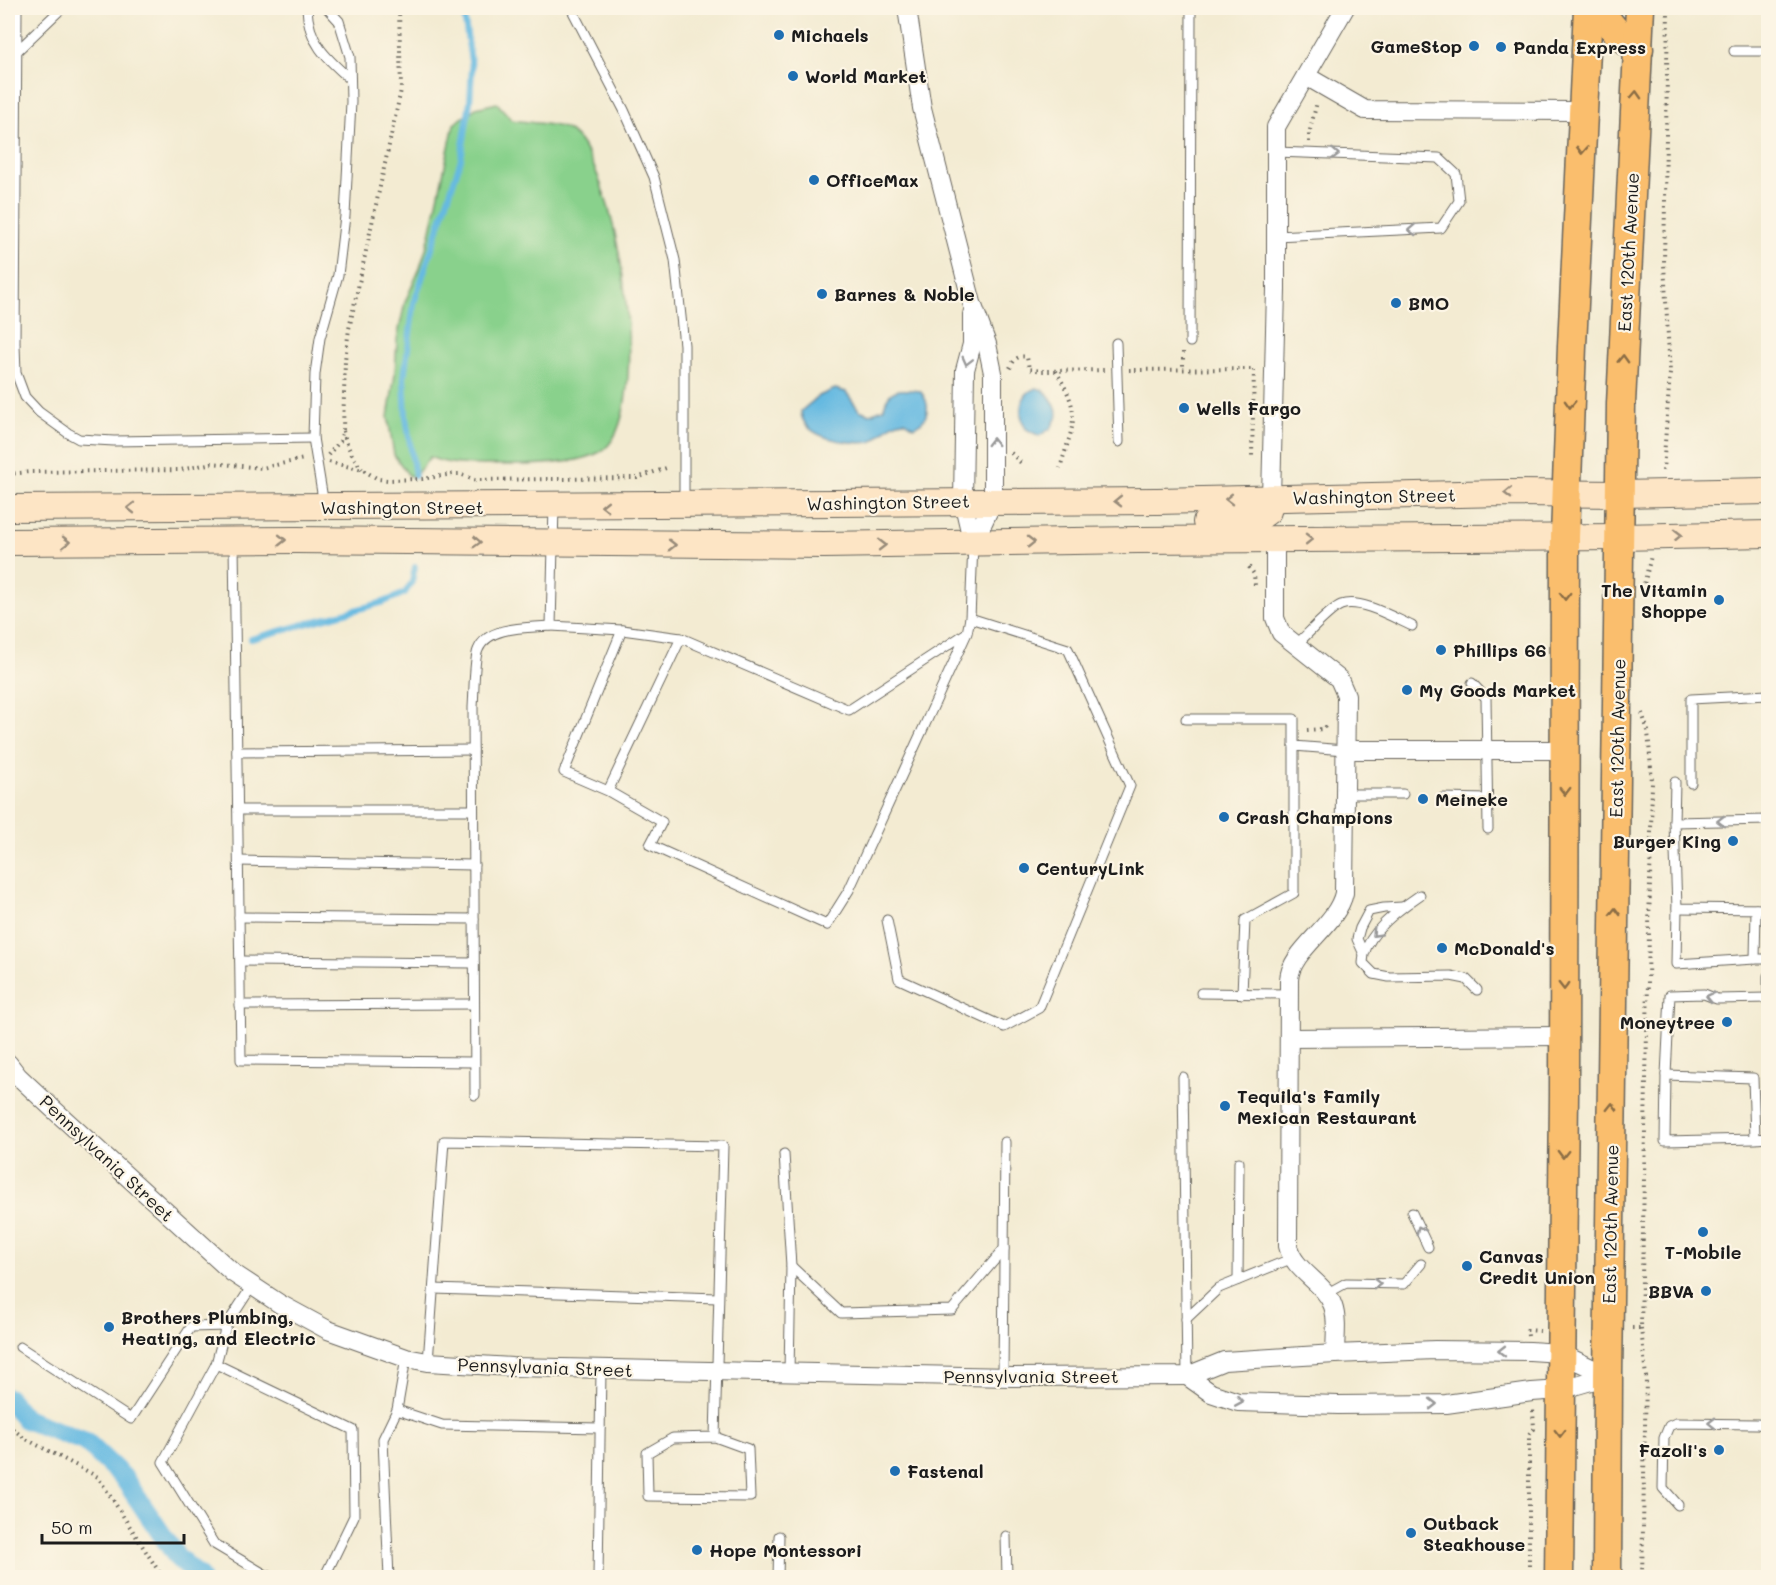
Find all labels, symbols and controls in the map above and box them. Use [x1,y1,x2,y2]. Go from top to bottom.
place label: Michaels [791,23,869,47]
marker: Michaels [772,28,786,42]
place label: GameStop [1371,34,1462,58]
place label: Panda Express [1513,35,1646,59]
marker: GameStop [1467,39,1481,53]
marker: Panda Express [1494,40,1508,54]
place label: World Market [805,64,927,88]
marker: World Market [786,69,800,83]
one-way arrow [1629,90,1642,99]
one-way arrow [1576,145,1589,154]
one-way arrow [1330,148,1339,161]
place label: OfficeMax [826,168,919,192]
street label: East 120th Avenue [1612,172,1644,332]
marker: OfficeMax [807,173,821,187]
one-way arrow [1408,223,1417,236]
place label: Barnes & Noble [834,282,975,306]
marker: Barnes & Noble [815,287,829,301]
place label: BMO [1408,291,1449,315]
marker: BMO [1389,296,1403,310]
one-way arrow [1617,355,1629,364]
one-way arrow [962,356,975,366]
place label: Wells Fargo [1196,396,1301,420]
one-way arrow [1563,400,1576,409]
marker: Wells Fargo [1177,401,1191,415]
one-way arrow [987,438,999,447]
street label: Washington Street [1292,483,1456,509]
one-way arrow [1503,487,1512,499]
street label: Washington Street [806,489,970,515]
one-way arrow [1224,493,1233,505]
street label: Washington Street [320,495,484,519]
one-way arrow [1113,495,1122,508]
one-way arrow [600,499,609,512]
one-way arrow [126,502,135,514]
one-way arrow [1673,529,1682,542]
one-way arrow [1305,532,1314,545]
one-way arrow [277,534,286,546]
one-way arrow [472,535,481,548]
one-way arrow [61,536,70,548]
one-way arrow [1027,536,1036,549]
one-way arrow [667,539,676,551]
one-way arrow [878,539,887,551]
place label: The Vitamin Shoppe [1601,578,1707,623]
one-way arrow [1558,591,1571,600]
marker: The Vitamin Shoppe [1712,593,1726,607]
place label: Phillips 66 [1453,638,1546,662]
marker: Phillips 66 [1434,643,1448,657]
street label: East 120th Avenue [1604,658,1630,818]
place label: My Goods Market [1419,678,1576,702]
marker: My Goods Market [1400,683,1414,697]
one-way arrow [1559,786,1571,795]
place label: Meineke [1435,787,1508,811]
marker: Meineke [1416,792,1430,806]
place label: Crash Champions [1236,805,1393,829]
marker: Crash Champions [1217,810,1231,824]
one-way arrow [1717,815,1726,827]
place label: Burger King [1613,829,1721,853]
marker: Burger King [1726,834,1740,848]
place label: CenturyLink [1036,856,1144,880]
marker: CenturyLink [1017,861,1031,875]
one-way arrow [1609,908,1621,917]
one-way arrow [1373,926,1384,937]
place label: McDonald's [1454,936,1555,960]
marker: McDonald's [1435,941,1449,955]
one-way arrow [1558,981,1570,990]
one-way arrow [1705,991,1715,1004]
place label: Moneytree [1620,1010,1715,1034]
marker: Moneytree [1720,1015,1734,1029]
place label: Tequila's Family Mexican Restaurant [1237,1084,1417,1129]
street label: Pennsylvania Street [35,1089,179,1227]
marker: Tequila's Family Mexican Restaurant [1218,1099,1232,1113]
one-way arrow [1606,1103,1618,1112]
street label: East 120th Avenue [1597,1144,1623,1304]
one-way arrow [1557,1149,1569,1158]
one-way arrow [1416,1225,1428,1236]
marker: T-Mobile [1696,1225,1710,1239]
place label: T-Mobile [1665,1240,1742,1264]
place label: Canvas Credit Union [1479,1244,1595,1289]
marker: Canvas Credit Union [1460,1259,1474,1273]
one-way arrow [1373,1278,1382,1290]
place label: BBVA [1648,1279,1694,1303]
marker: BBVA [1699,1284,1713,1298]
place label: Brothers Plumbing, Heating, and Electric [121,1305,316,1350]
marker: Brothers Plumbing, Heating, and Electric [102,1320,116,1334]
one-way arrow [1497,1345,1506,1357]
street label: Pennsylvania Street [457,1352,633,1382]
street label: Pennsylvania Street [943,1364,1119,1388]
one-way arrow [1234,1394,1244,1407]
one-way arrow [1429,1398,1438,1410]
one-way arrow [1707,1417,1716,1429]
one-way arrow [1554,1428,1566,1437]
place label: Fazoli's [1638,1438,1707,1462]
marker: Fazoli's [1712,1443,1726,1457]
place label: Fastenal [907,1459,984,1483]
marker: Fastenal [888,1464,902,1478]
scale bar [42,1507,184,1545]
place label: Outback Steakhouse [1423,1511,1526,1556]
text: 50 m [51,1515,93,1539]
marker: Outback Steakhouse [1404,1526,1418,1540]
place label: Hope Montessori [709,1538,862,1562]
marker: Hope Montessori [690,1543,704,1557]

